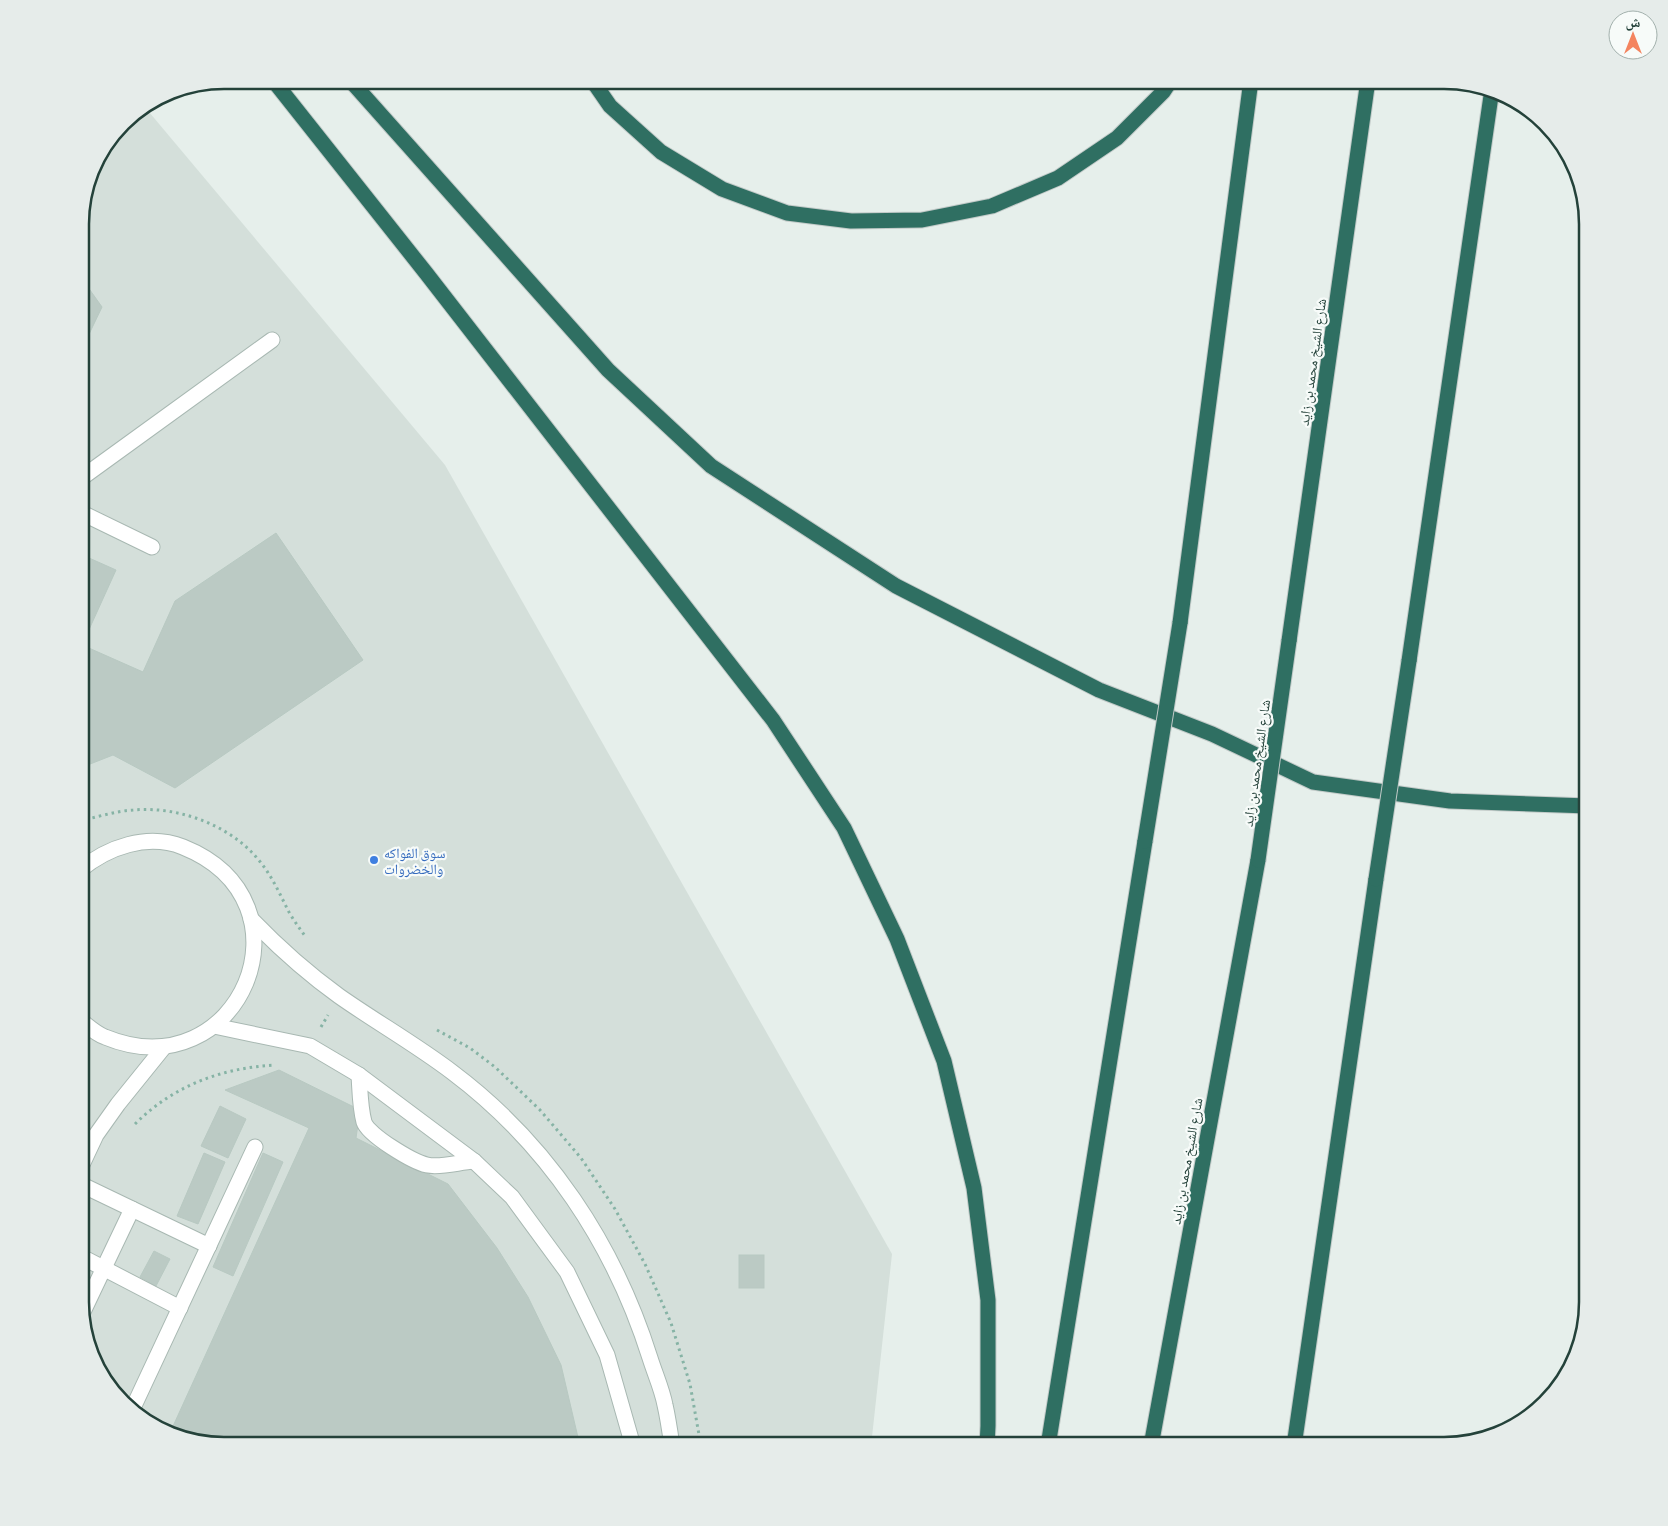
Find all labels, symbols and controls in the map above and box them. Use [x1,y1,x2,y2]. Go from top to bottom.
north arrow [1608,10,1658,60]
text: ش [1626,12,1641,31]
street label: شارع الشيخ محمد بن زايد [1294,297,1331,427]
street label: شارع الشيخ محمد بن زايد [1238,698,1275,828]
place label: سوق الفواكه والخضروات [384,843,445,878]
marker: سوق الفواكه والخضروات [368,854,380,866]
street label: شارع الشيخ محمد بن زايد [1166,1096,1207,1226]

